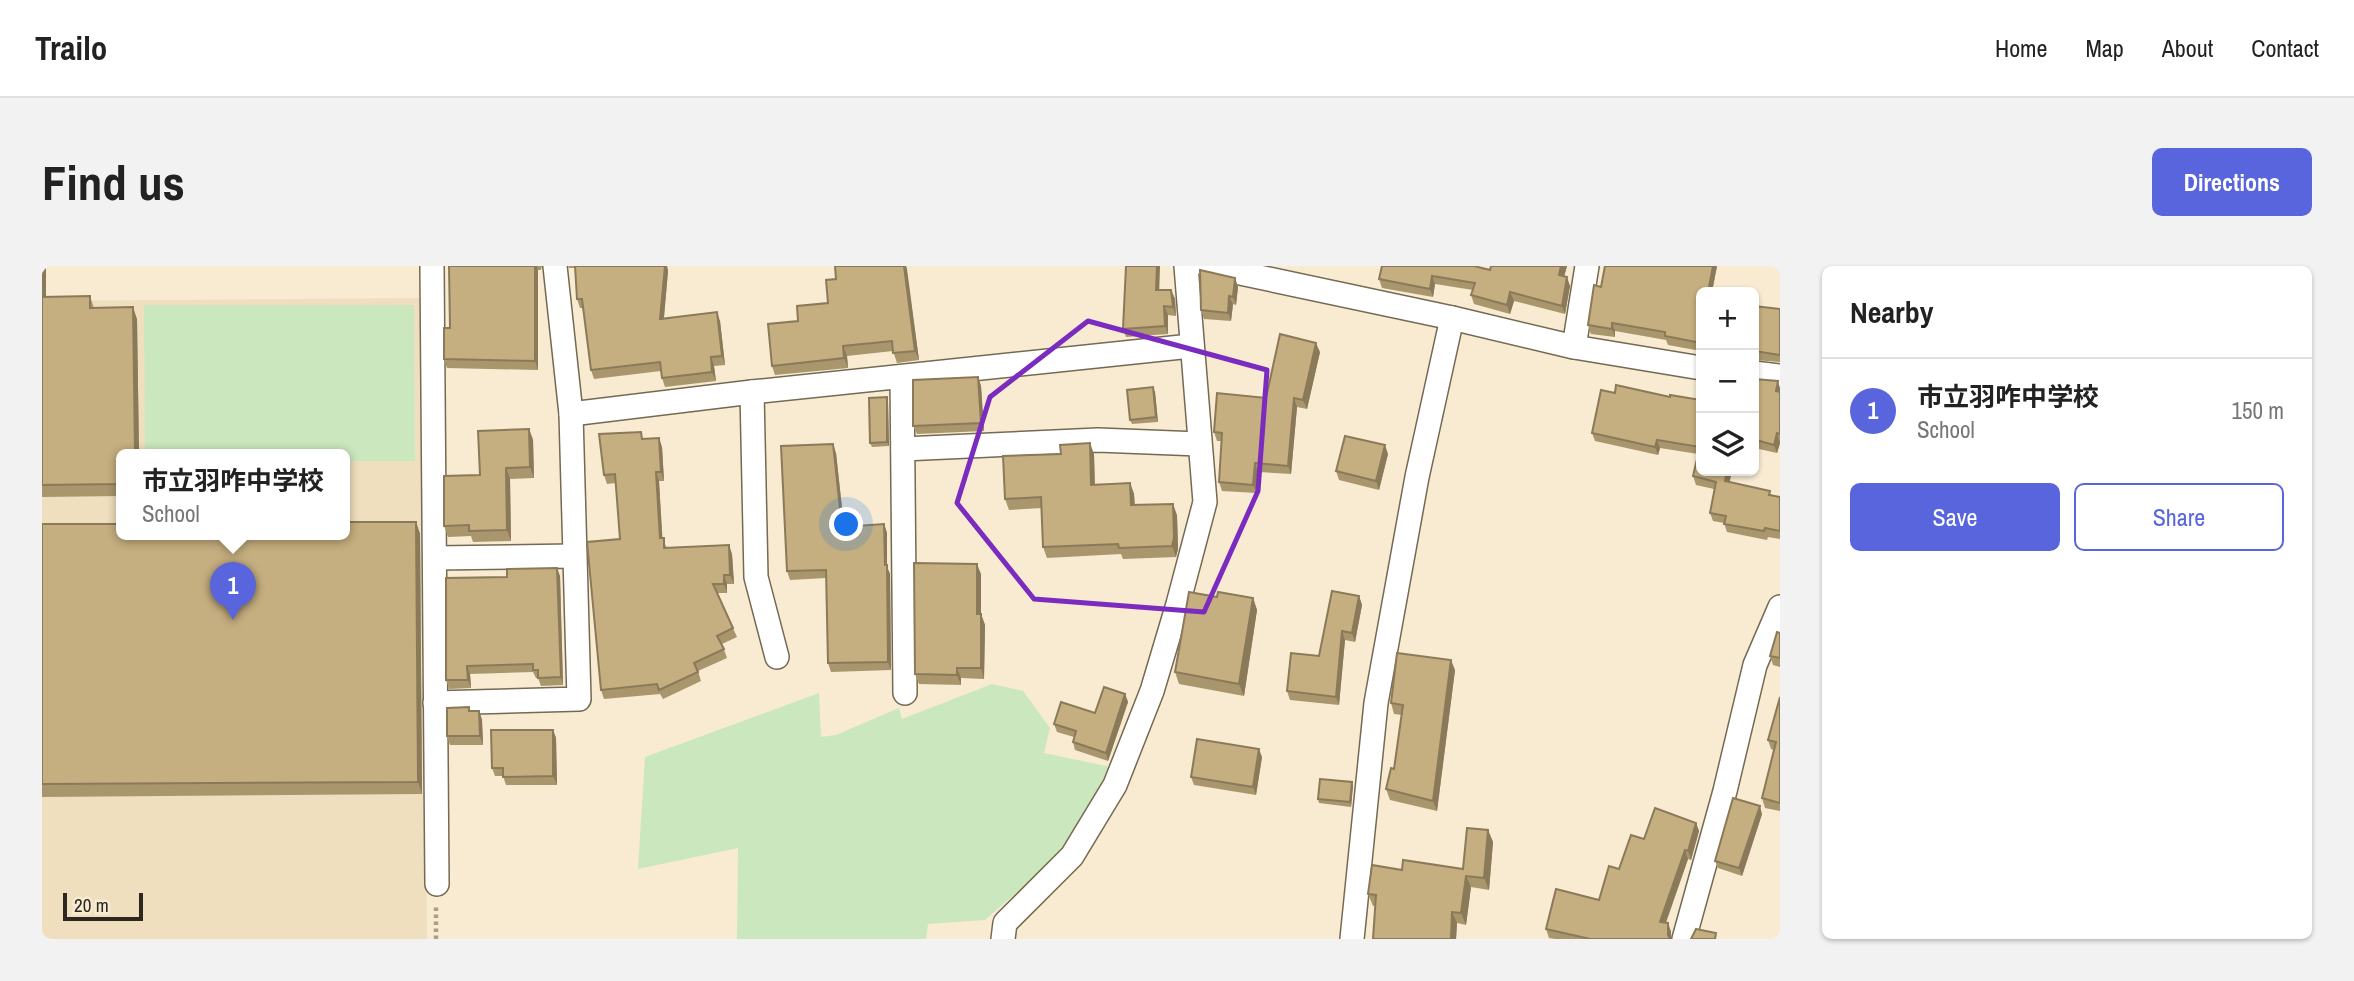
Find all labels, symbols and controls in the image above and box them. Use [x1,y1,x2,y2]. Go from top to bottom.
text: Trailo [35,26,107,70]
text: Home [1995,32,2047,64]
text: Map [2085,32,2124,64]
text: About [2162,32,2213,64]
text: Contact [2251,32,2319,64]
button: Directions [2152,148,2312,216]
text: Find us [42,149,185,215]
map controls [1696,287,1759,476]
button: + [1696,287,1759,350]
text: Nearby [1850,292,1933,332]
button: − [1696,350,1759,413]
text: 市立羽咋中学校 [1917,379,2099,414]
text: 1 [1868,395,1878,426]
text: 150 m [2232,395,2284,426]
button: layers [1696,413,1759,476]
text: School [1917,414,1975,445]
popup [116,449,350,540]
text: 市立羽咋中学校 [142,463,324,498]
button: Save [1850,483,2060,551]
button: Share [2074,483,2284,551]
text: School [142,498,200,529]
your location [829,507,863,541]
pin: 1 [210,562,256,620]
scale bar [63,890,144,922]
text: 20 m [74,892,109,918]

